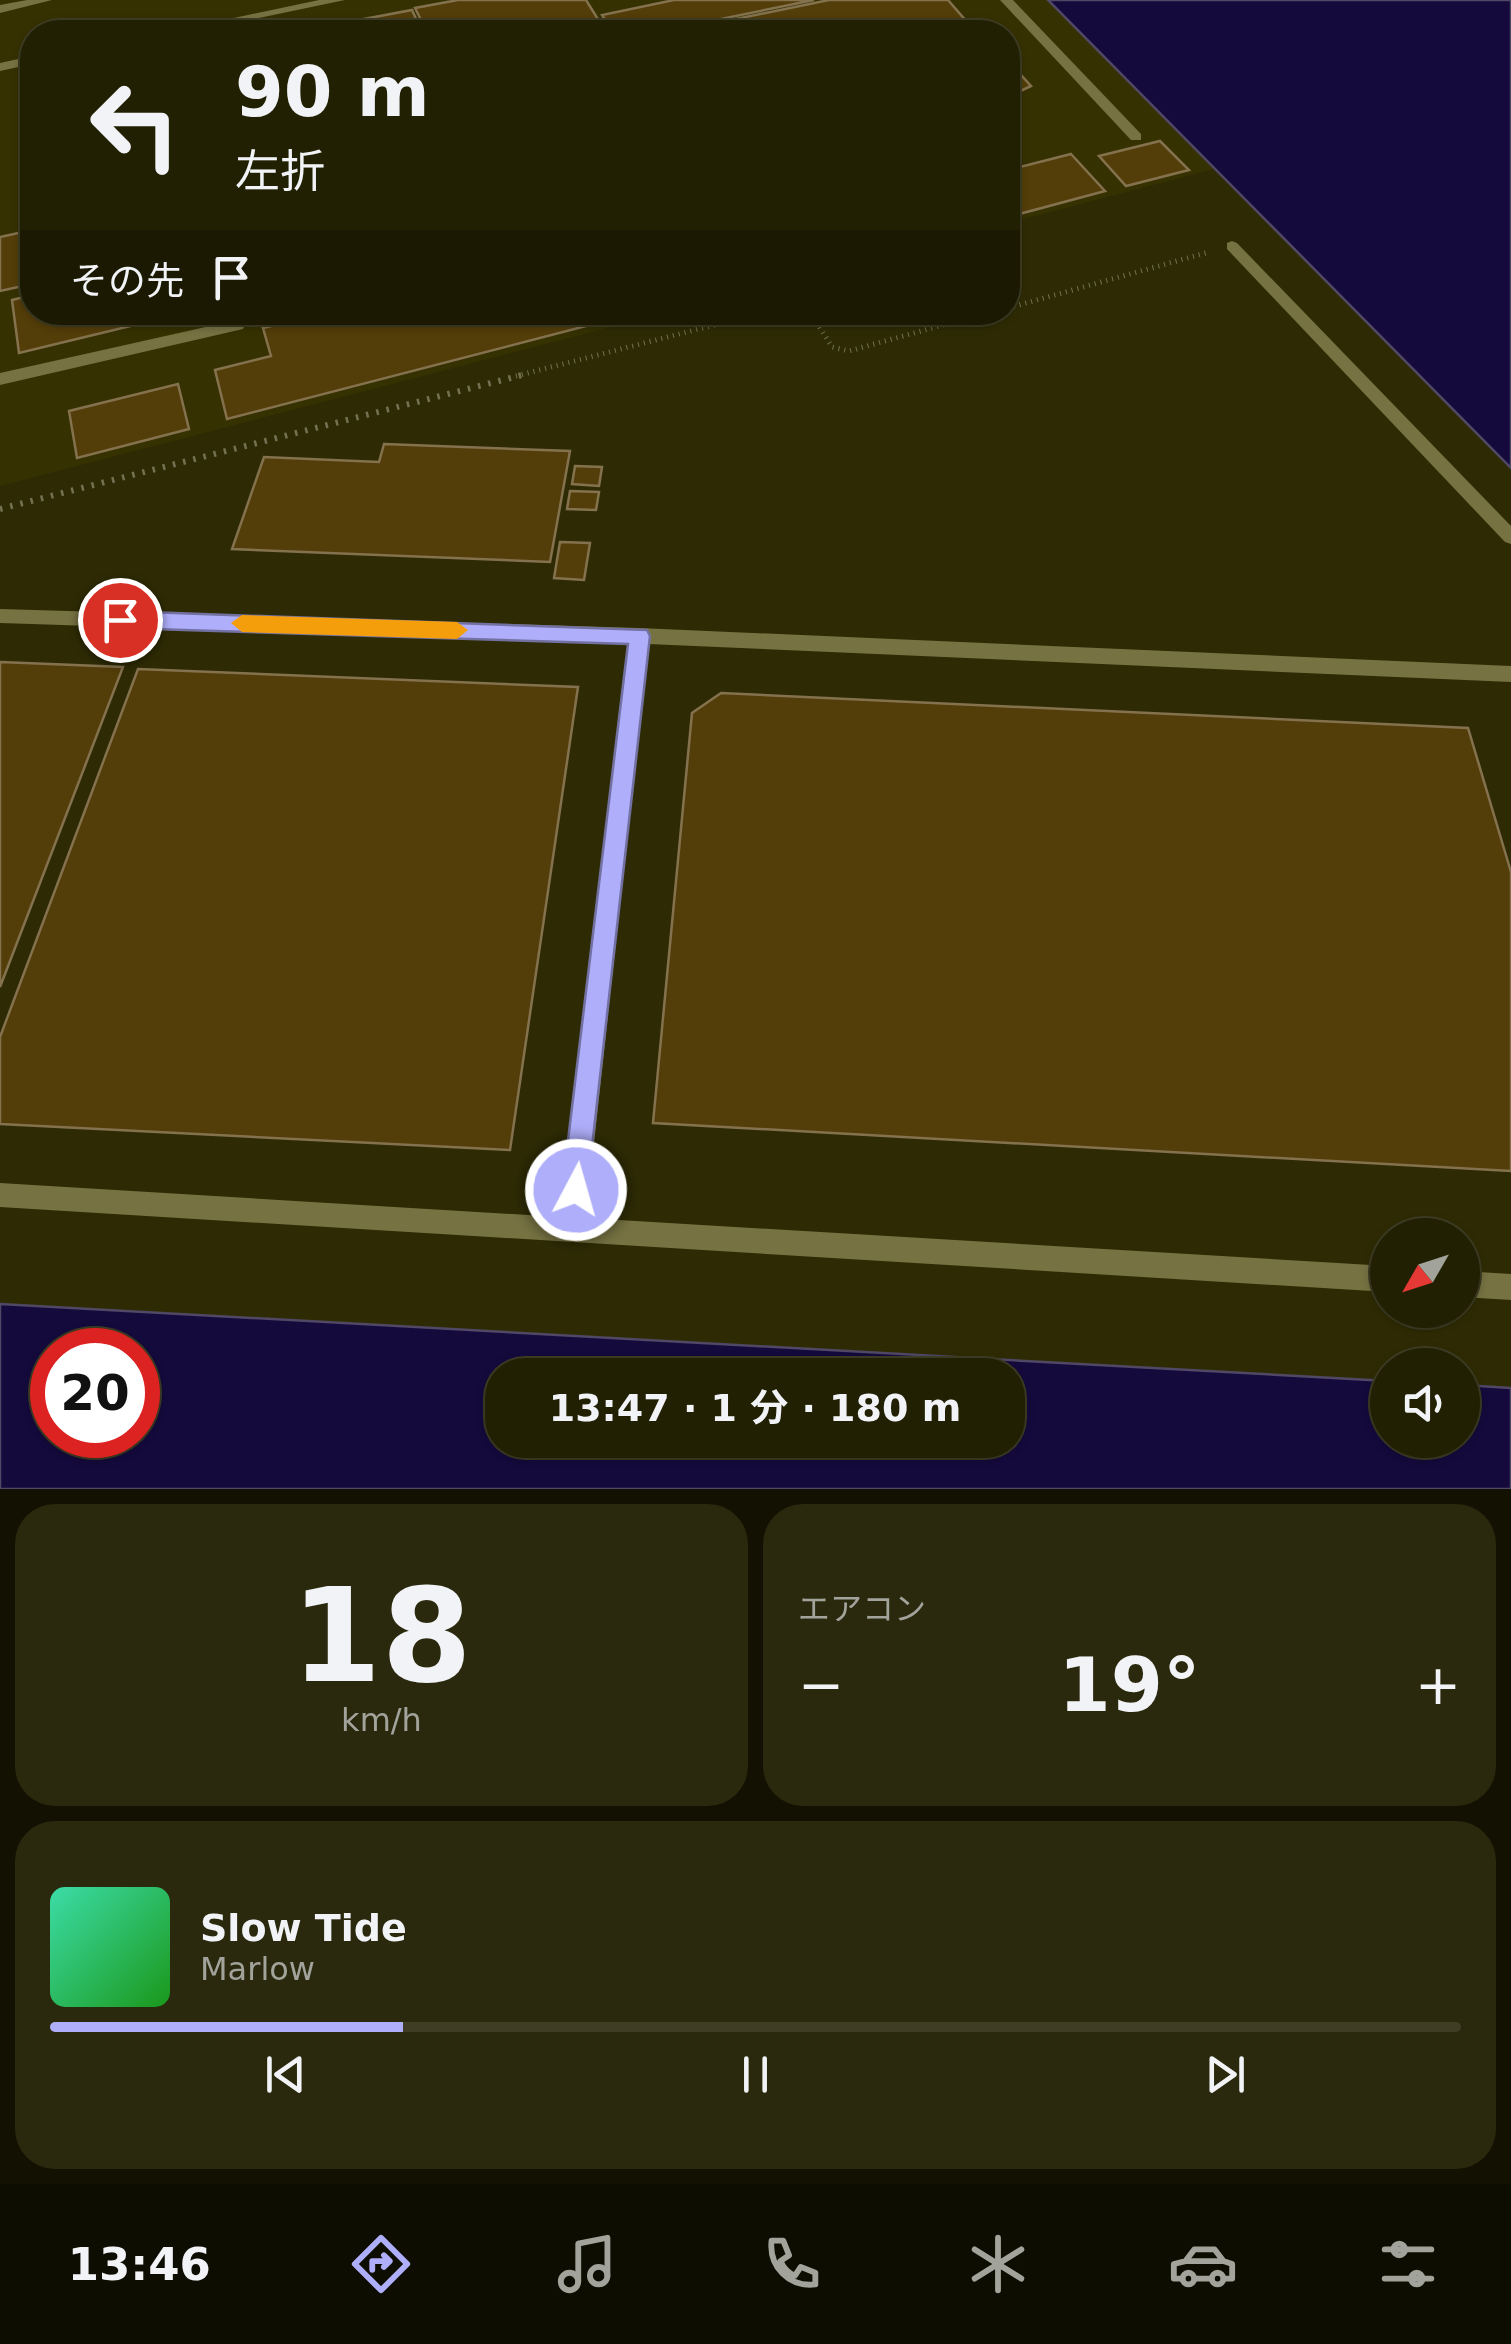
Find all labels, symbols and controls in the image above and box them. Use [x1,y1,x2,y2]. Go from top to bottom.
text: 90 m [235,51,430,133]
icon: left [70,60,200,190]
text: 左折 [235,145,325,198]
icon: arrive [204,250,259,305]
text: その先 [70,259,184,303]
pin [78,578,163,663]
icon: arrive [93,593,148,648]
position arrow [524,1138,628,1242]
north arrow [1370,1218,1480,1328]
map controls [1370,1218,1480,1458]
speed limit sign: 20 [30,1328,160,1458]
button: sound [1370,1348,1480,1458]
text: 13:47 · 1 分 · 180 m [549,1386,961,1430]
text: 18 [291,1560,472,1712]
text: エアコン [798,1590,926,1628]
text: 19° [1059,1641,1200,1729]
text: − [798,1653,844,1717]
text: + [1415,1653,1461,1717]
text: km/h [341,1701,422,1739]
text: Slow Tide [200,1906,407,1950]
text: Marlow [200,1950,315,1988]
icon: previous [258,2047,313,2102]
icon: pause [728,2047,783,2102]
icon: next [1198,2047,1253,2102]
icon: directions [346,2229,416,2299]
icon: music [552,2229,622,2299]
icon: phone [757,2229,827,2299]
icon: climate [963,2229,1033,2299]
icon: car [1168,2229,1238,2299]
icon: filters [1373,2229,1443,2299]
text: 13:46 [68,2238,211,2291]

